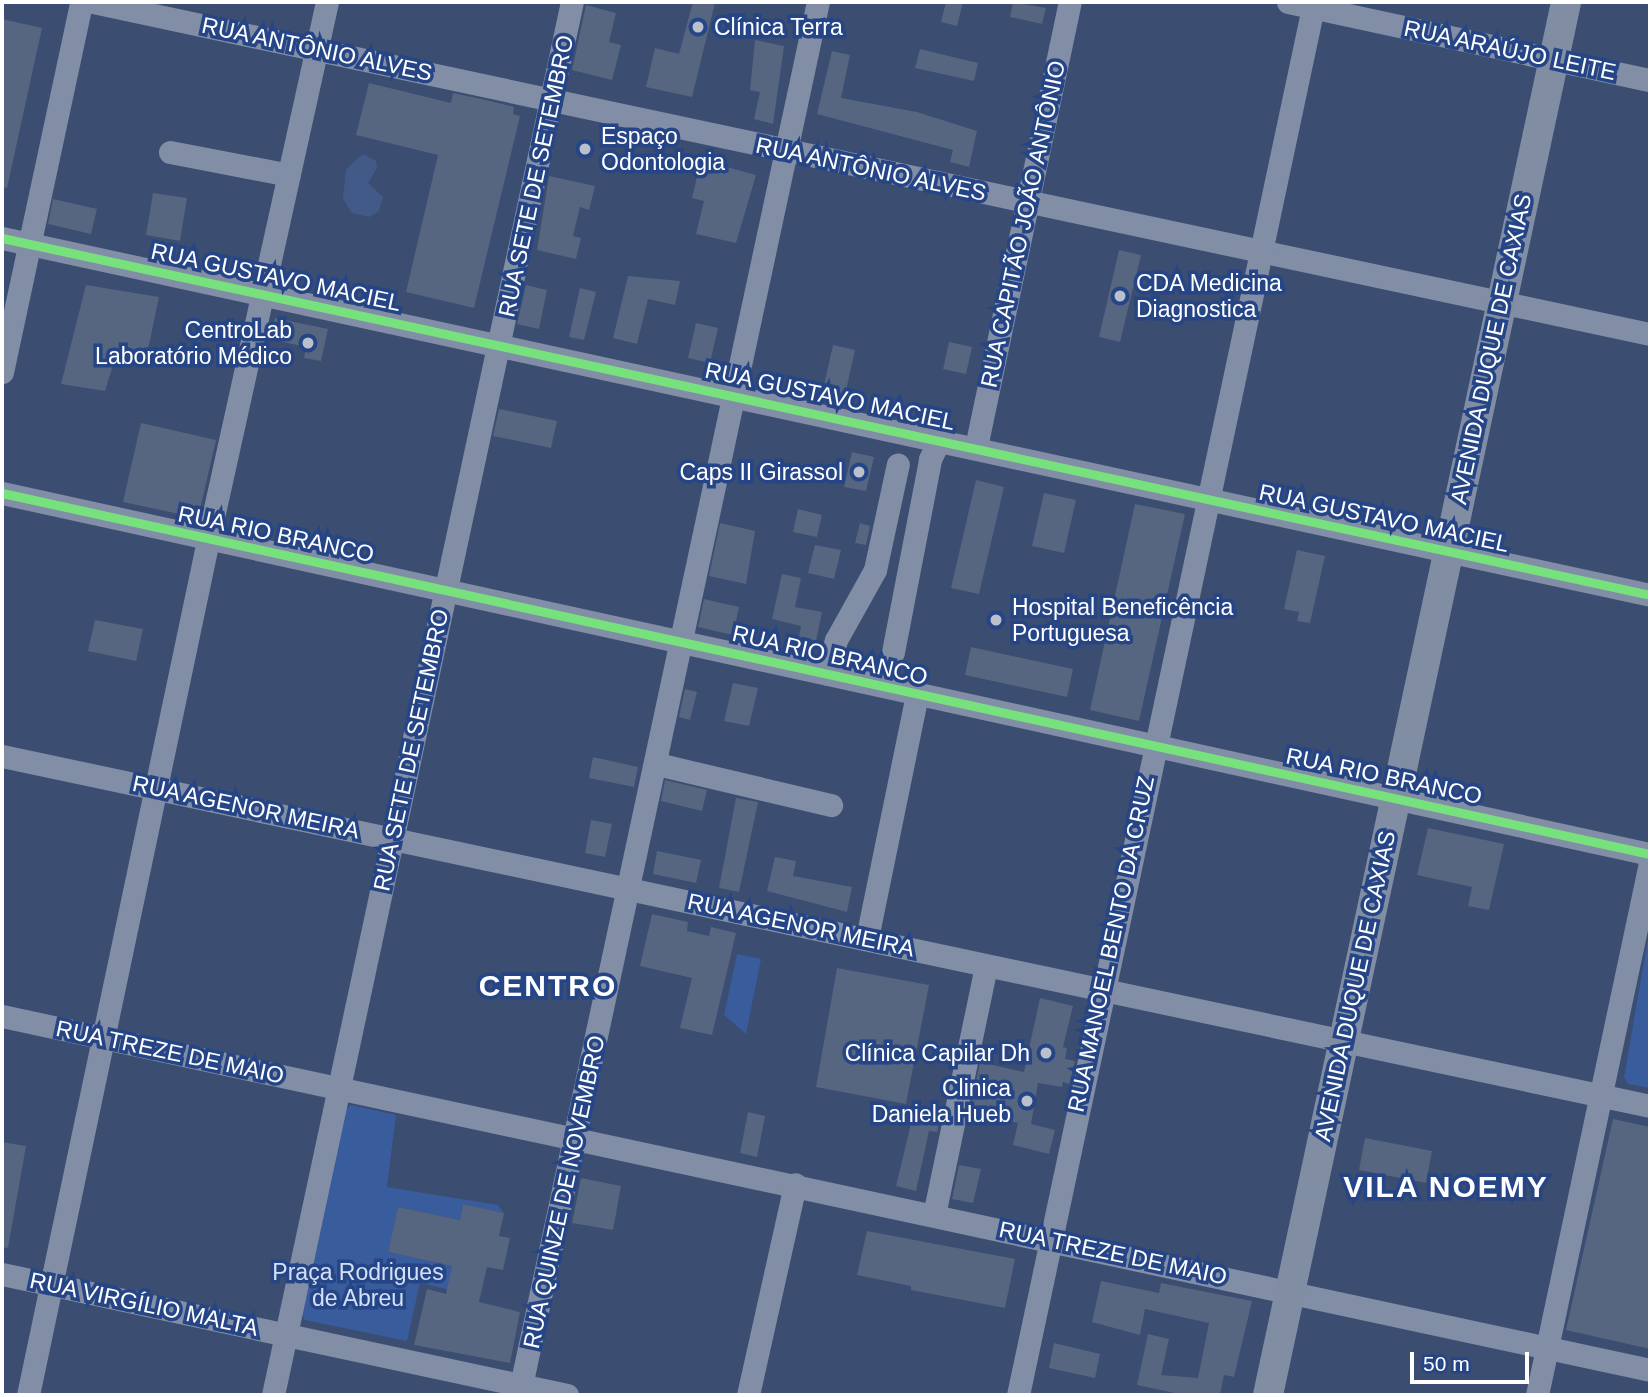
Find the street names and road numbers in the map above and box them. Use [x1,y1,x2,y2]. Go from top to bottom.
street label: RUA ANTÔNIO ALVES [197,11,437,87]
street label: RUA ARAÚJO LEITE [1400,14,1620,86]
street label: RUA SETE DE SETEMBRO [492,32,580,320]
street label: RUA CAPITÃO JOÃO ANTÔNIO [975,57,1071,391]
street label: RUA ANTÔNIO ALVES [751,131,991,207]
street label: AVENIDA DUQUE DE CAXIAS [1444,191,1538,507]
street label: RUA GUSTAVO MACIEL [148,237,404,317]
street label: RUA GUSTAVO MACIEL [702,356,958,436]
street label: RUA GUSTAVO MACIEL [1256,478,1512,558]
street label: RUA RIO BRANCO [175,500,377,568]
street label: RUA SETE DE SETEMBRO [367,606,455,894]
street label: RUA RIO BRANCO [729,619,931,691]
street label: RUA RIO BRANCO [1283,742,1485,810]
street label: RUA AGENOR MEIRA [129,769,363,845]
street label: RUA MANOEL BENTO DA CRUZ [1062,772,1160,1116]
street label: AVENIDA DUQUE DE CAXIAS [1308,828,1402,1144]
street label: RUA AGENOR MEIRA [684,887,918,963]
street label: RUA TREZE DE MAIO [53,1014,287,1090]
street label: RUA QUINZE DE NOVEMBRO [517,1032,611,1352]
street label: RUA TREZE DE MAIO [996,1215,1230,1291]
street label: RUA VIRGÍLIO MALTA [27,1266,261,1342]

